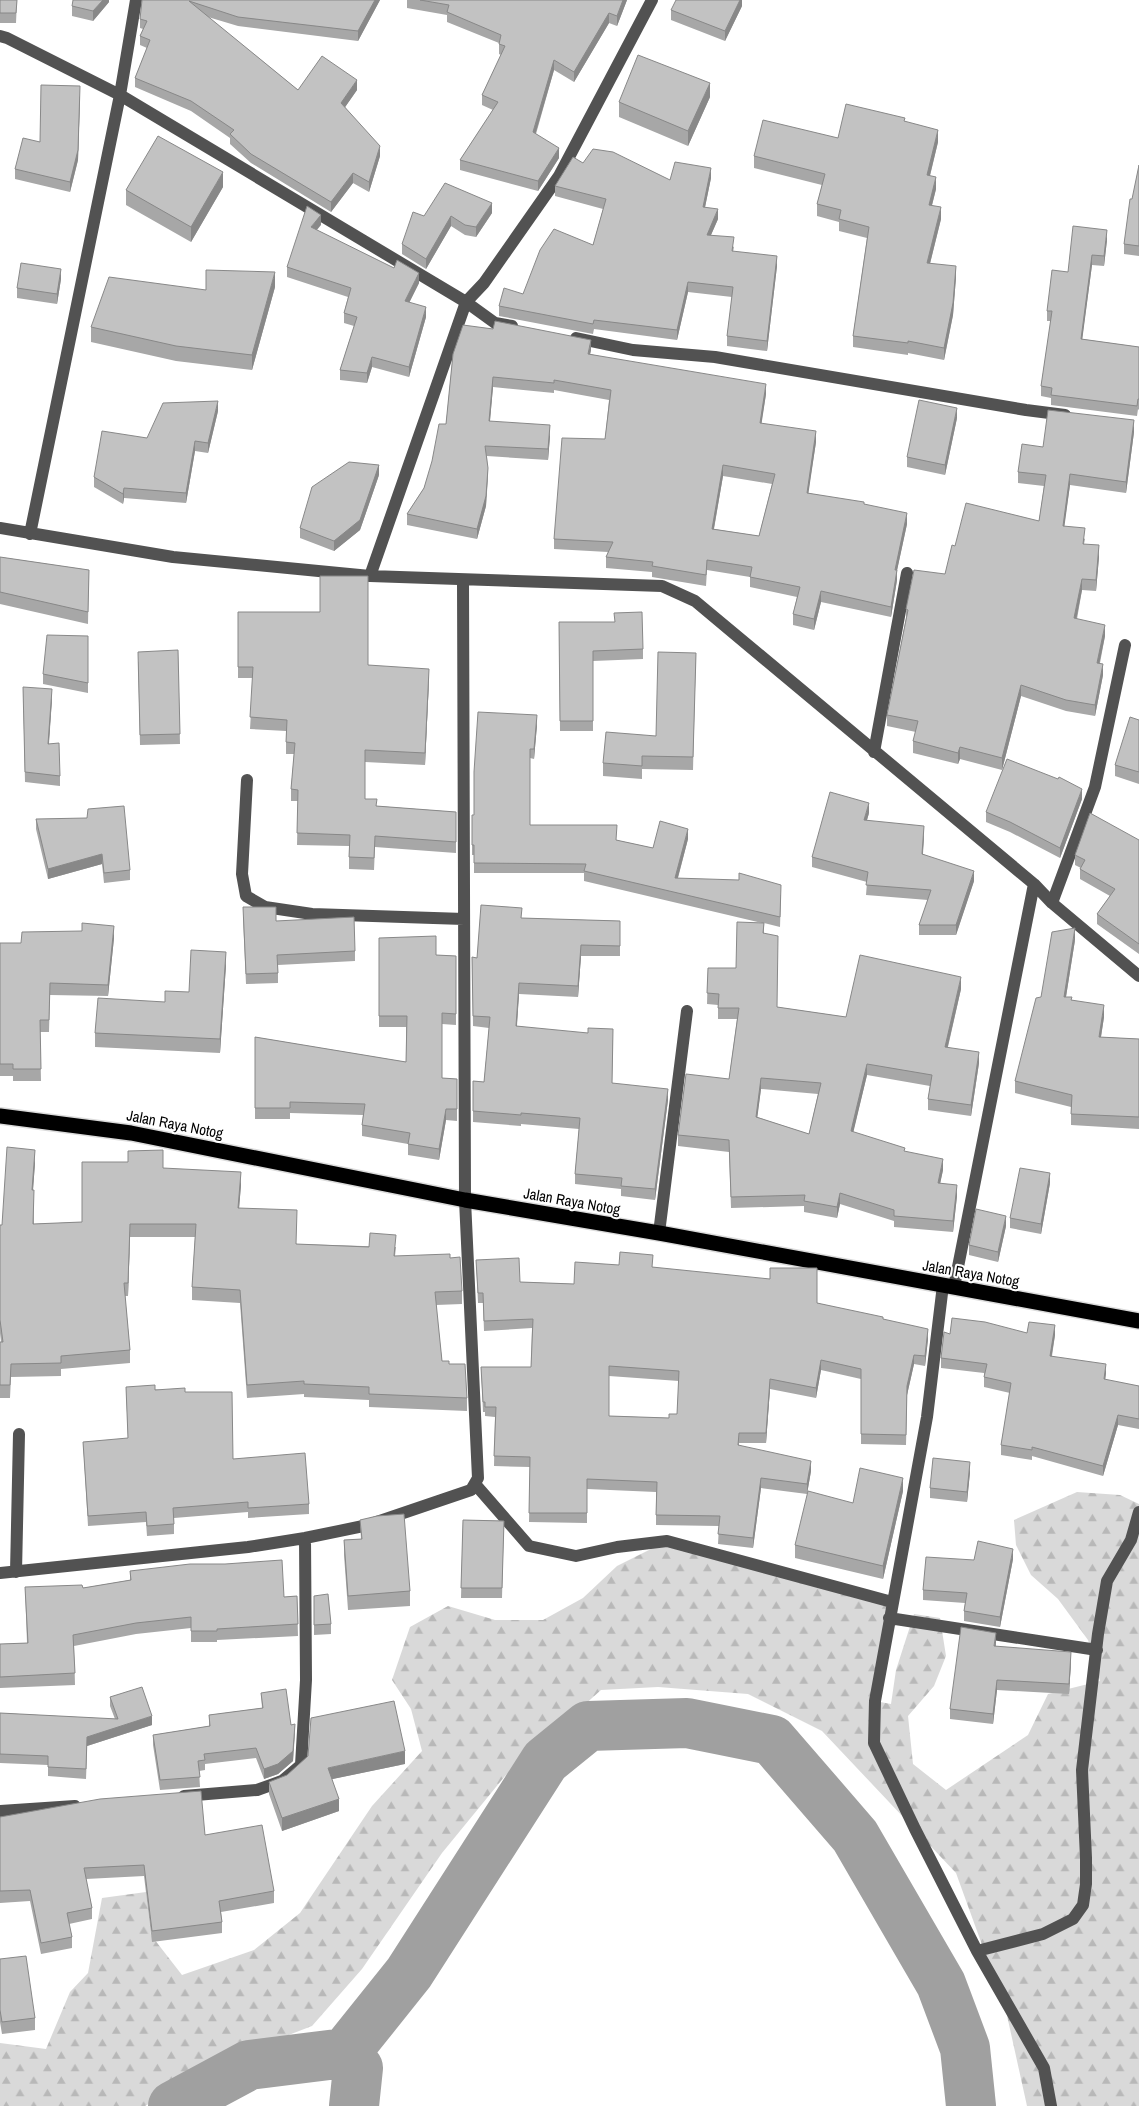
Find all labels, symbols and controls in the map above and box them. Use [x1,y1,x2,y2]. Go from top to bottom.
street label: Jalan Raya Notog [125,1104,225,1144]
street label: Jalan Raya Notog [522,1182,622,1220]
street label: Jalan Raya Notog [921,1254,1021,1292]

